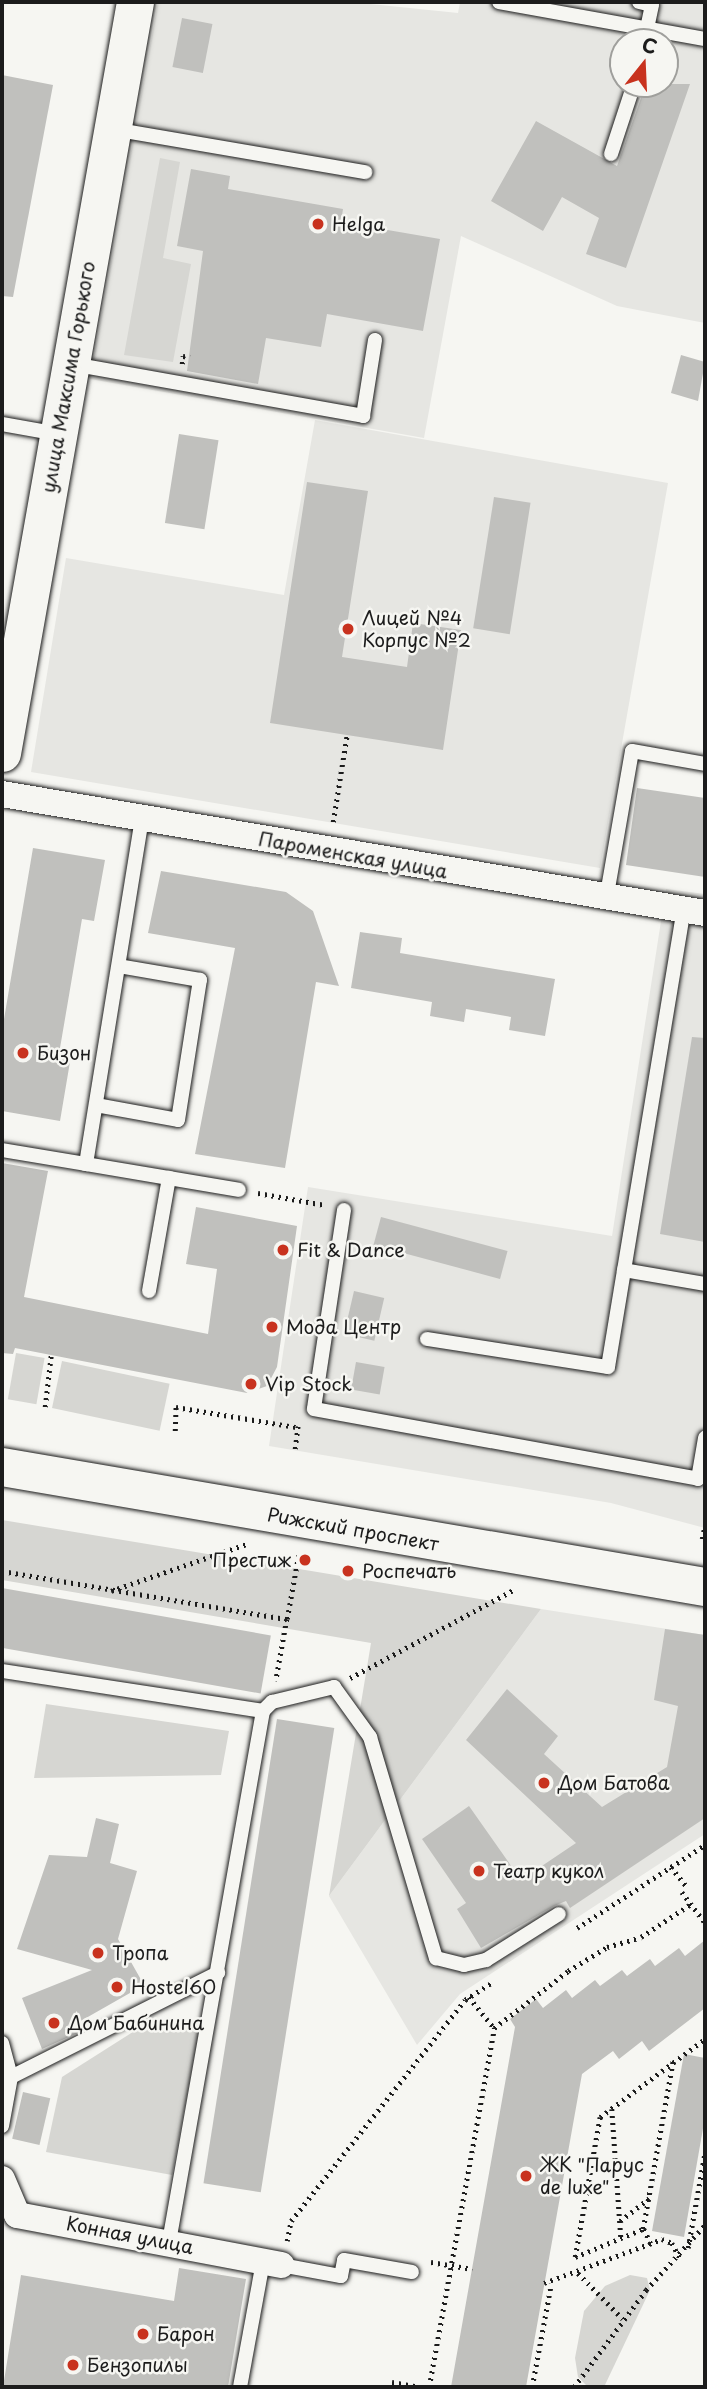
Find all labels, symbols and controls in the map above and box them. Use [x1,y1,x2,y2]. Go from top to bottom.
north arrow [609,28,679,98]
text: С [639,29,661,60]
place label: Helga [332,213,385,235]
marker: Helga [310,216,326,232]
street label: улица Максима Горького [36,258,100,496]
place label: Лицей №4 Корпус №2 [362,607,472,651]
marker: Лицей №4 Корпус №2 [340,621,356,637]
street label: Пароменская улица [256,827,450,883]
place label: Бизон [37,1042,91,1064]
marker: Бизон [15,1045,31,1061]
place label: Fit & Dance [297,1239,405,1261]
marker: Fit & Dance [275,1242,291,1258]
place label: Мода Центр [286,1316,401,1338]
marker: Мода Центр [264,1319,280,1335]
place label: Vip Stock [265,1373,352,1395]
marker: Vip Stock [243,1376,259,1392]
street label: Рижский проспект [265,1503,441,1555]
place label: Престиж [212,1549,291,1571]
marker: Престиж [297,1552,313,1568]
place label: Роспечать [362,1560,456,1582]
marker: Роспечать [340,1563,356,1579]
place label: Дом Батова [558,1772,672,1794]
marker: Дом Батова [536,1775,552,1791]
place label: Театр кукол [493,1860,605,1882]
marker: Театр кукол [471,1863,487,1879]
place label: Тропа [112,1942,168,1964]
marker: Тропа [90,1945,106,1961]
place label: Hostel60 [131,1976,216,1998]
marker: Hostel60 [109,1979,125,1995]
place label: Дом Бабинина [68,2012,206,2034]
marker: Дом Бабинина [46,2015,62,2031]
place label: ЖК "Парус de luxe" [540,2154,645,2198]
marker: ЖК "Парус de luxe" [518,2168,534,2184]
street label: Конная улица [64,2211,196,2259]
place label: Барон [157,2323,215,2345]
marker: Барон [135,2326,151,2342]
place label: Бензопилы [87,2354,188,2376]
marker: Бензопилы [65,2357,81,2373]

